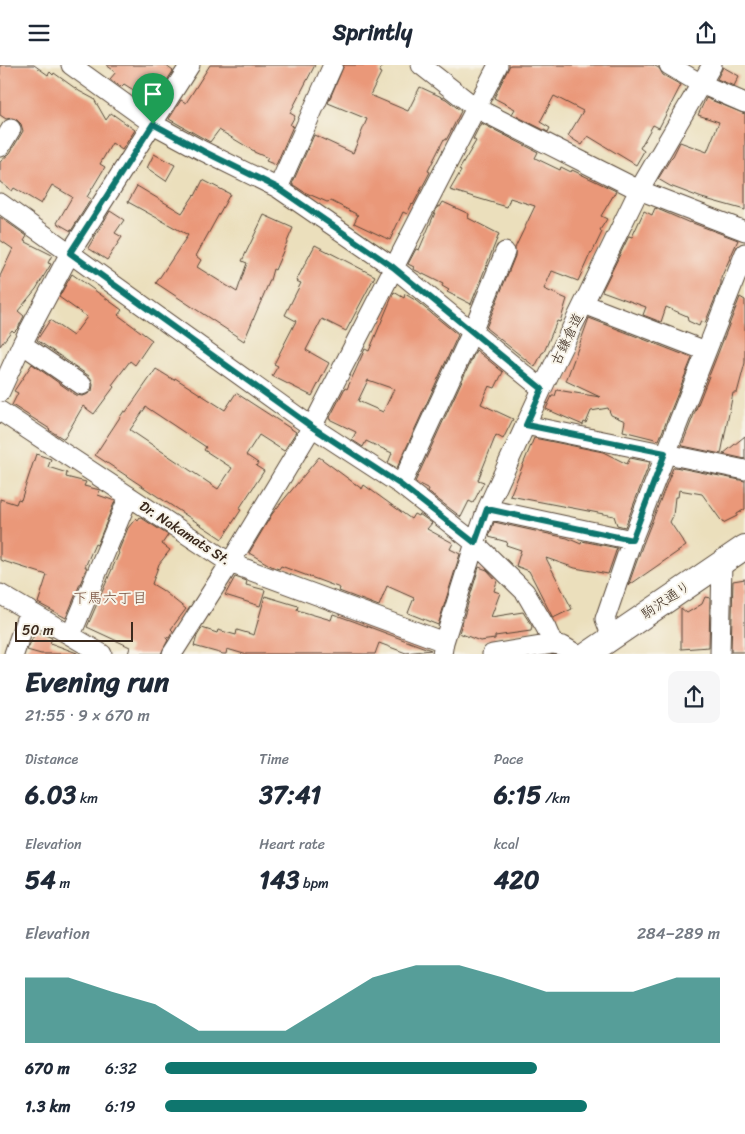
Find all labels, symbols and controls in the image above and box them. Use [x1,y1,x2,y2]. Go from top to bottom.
text: Sprintly [333,13,412,52]
icon: menu [25,19,53,47]
icon: share [692,19,720,47]
pin [132,73,174,124]
icon: arrive [139,80,167,108]
street label: 古鎌倉道 [543,308,591,370]
street label: Dr. Nakamats St. [134,494,236,572]
street label: 駒沢通り [636,574,696,626]
district label: 下馬六丁目 [72,585,148,611]
text: 50 m [22,618,54,643]
scale bar [15,619,132,642]
text: Evening run [25,657,169,706]
button: share [668,671,720,723]
text: 21:55 · 9 × 670 m [25,701,150,730]
text: Distance [25,747,78,772]
text: Time [259,747,289,772]
text: Pace [494,747,523,772]
text: 6.03 [25,772,76,817]
text: 37:41 [259,772,321,817]
text: 6:15 [494,772,541,817]
text: km [76,786,98,811]
text: /km [541,786,570,811]
text: Elevation [25,832,82,857]
text: Heart rate [259,832,325,857]
text: kcal [494,832,519,857]
text: 54 [25,857,56,902]
text: 143 [259,857,299,902]
text: 420 [494,857,540,902]
text: m [56,871,70,896]
text: bpm [299,871,329,896]
text: Elevation [25,919,90,948]
text: 284–289 m [637,919,720,948]
text: 670 m [25,1054,70,1083]
text: 6:32 [105,1054,137,1083]
text: 1.3 km [25,1092,70,1121]
text: 6:19 [105,1092,136,1121]

